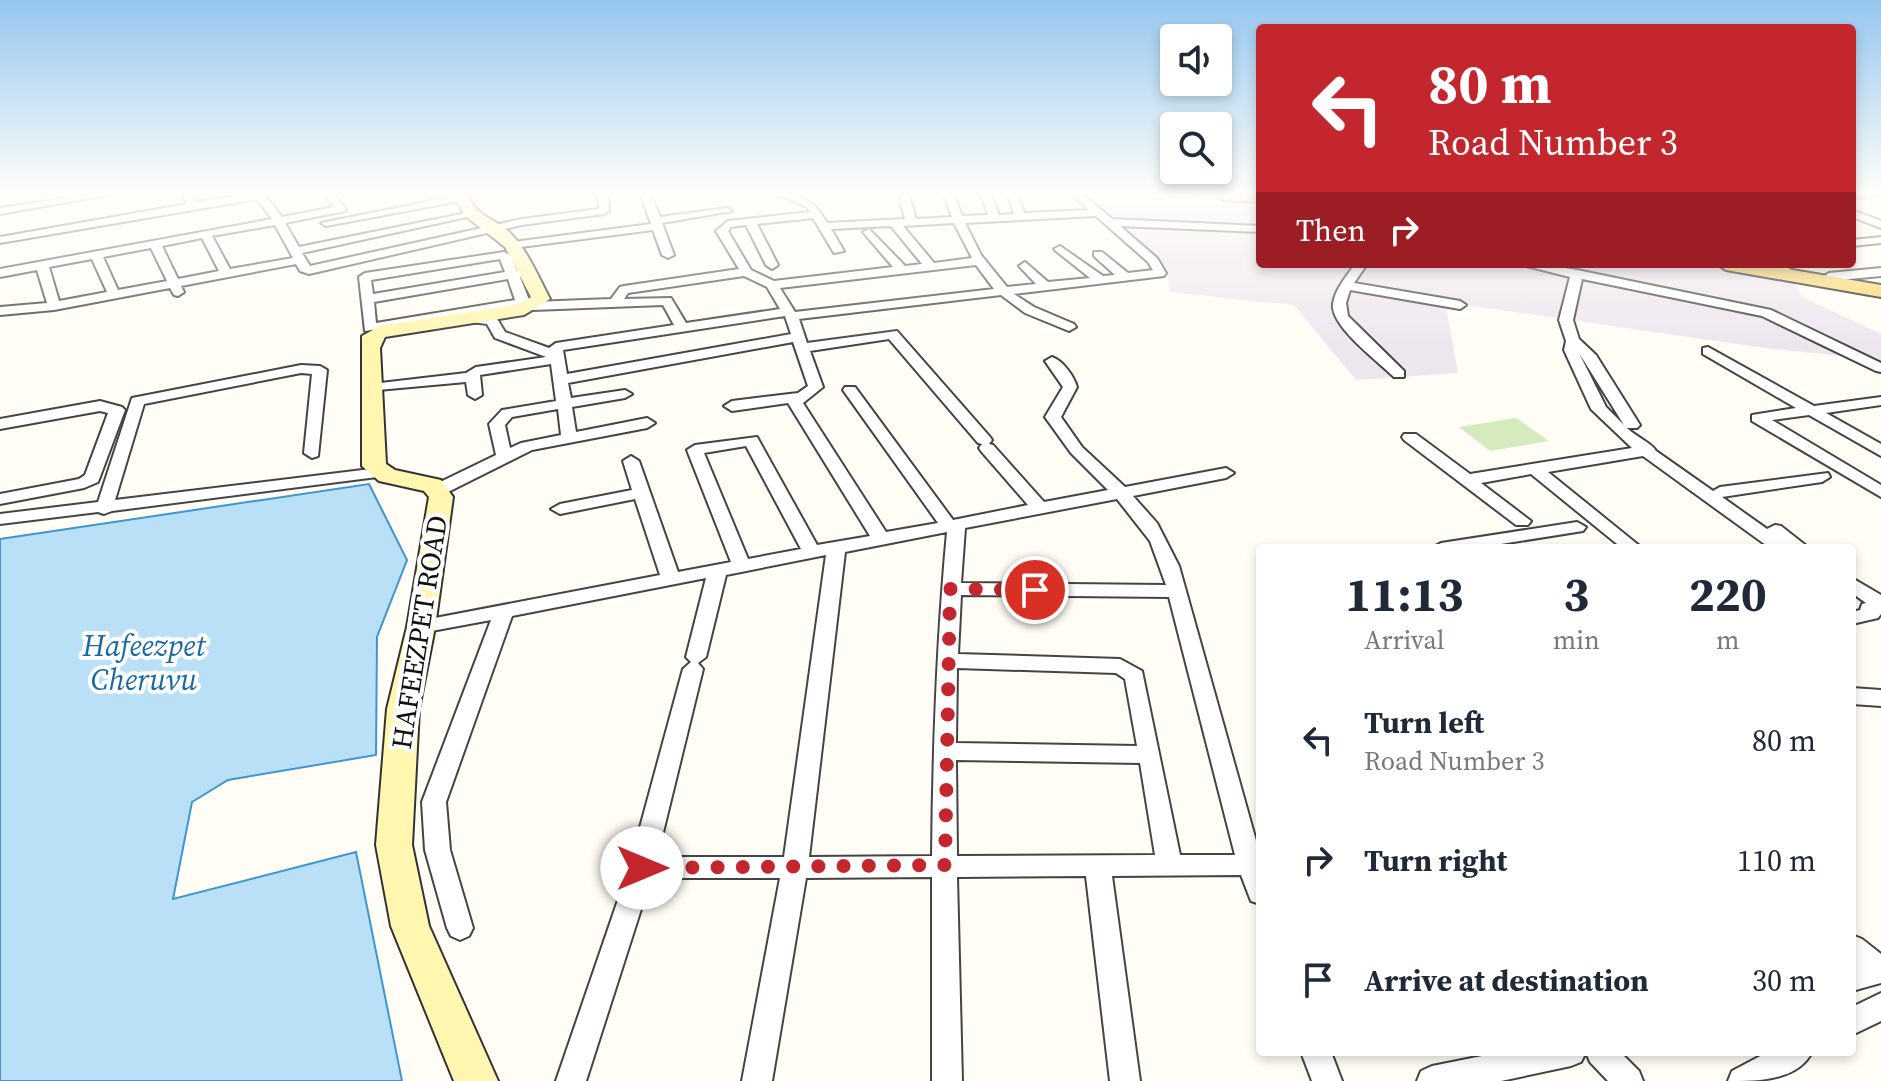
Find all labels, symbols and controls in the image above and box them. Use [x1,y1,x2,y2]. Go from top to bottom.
map controls [1160,24,1232,184]
button: sound [1160,24,1232,96]
text: 80 m [1428,45,1551,122]
icon: left [1296,56,1400,160]
button: search [1160,112,1232,184]
text: Road Number 3 [1428,118,1678,167]
icon: right [1382,208,1426,252]
text: Then [1296,210,1366,251]
street label: HAFEEZPET ROAD [382,512,456,752]
pin [1001,556,1069,624]
text: 11:13 [1345,561,1464,627]
text: 3 [1563,561,1589,627]
text: 220 [1689,561,1767,627]
icon: arrive [1013,568,1057,612]
text: Arrival [1364,622,1445,658]
text: min [1553,622,1600,658]
text: m [1716,622,1740,658]
water label: Hafeezpet Cheruvu [82,625,207,700]
text: Turn left [1364,702,1484,743]
icon: left [1296,718,1340,762]
text: 80 m [1752,720,1816,761]
text: Road Number 3 [1364,743,1544,779]
position arrow [600,826,684,910]
icon: right [1296,838,1340,882]
text: Turn right [1364,840,1507,881]
text: 110 m [1737,840,1816,881]
icon: arrive [1296,958,1340,1002]
text: Arrive at destination [1364,960,1649,1001]
text: 30 m [1752,960,1816,1001]

